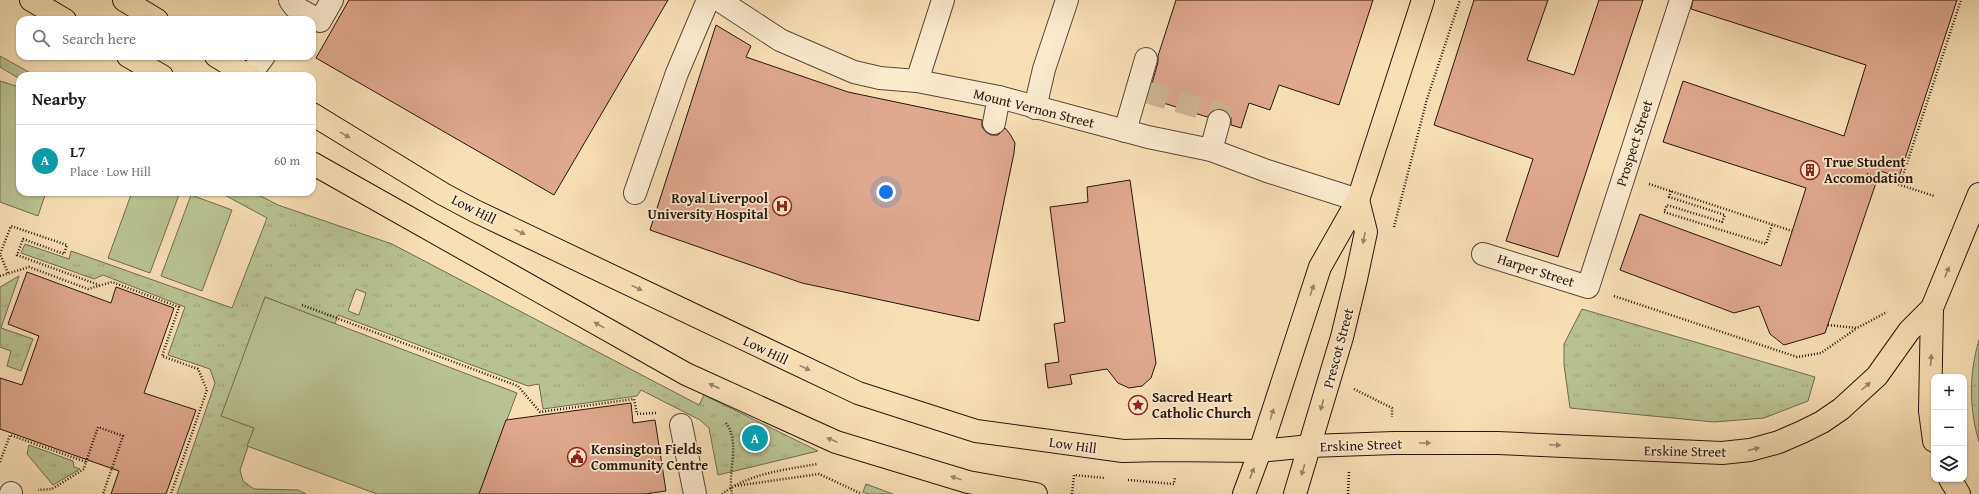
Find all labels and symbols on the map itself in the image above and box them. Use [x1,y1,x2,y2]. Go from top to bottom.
street label: Mount Vernon Street [971,83,1097,133]
street label: Prospect Street [1611,97,1657,189]
one-way arrow [339,131,351,138]
place label: True Student Accomodation [1824,152,1914,188]
building icon: True Student Accomodation [1799,159,1821,181]
your location [876,182,896,202]
place label: Royal Liverpool University Hospital [648,188,769,224]
street label: Low Hill [448,189,500,229]
hospital icon: Royal Liverpool University Hospital [771,195,793,217]
one-way arrow [514,229,525,235]
one-way arrow [1361,232,1367,245]
street label: Harper Street [1495,248,1577,292]
one-way arrow [1944,266,1950,277]
one-way arrow [1309,284,1315,296]
one-way arrow [631,285,643,291]
street label: Prescot Street [1318,306,1358,390]
one-way arrow [593,322,605,328]
street label: Low Hill [740,331,792,370]
one-way arrow [1927,354,1934,366]
one-way arrow [799,365,811,371]
one-way arrow [1861,382,1871,391]
one-way arrow [708,383,719,389]
place label: Sacred Heart Catholic Church [1152,387,1252,423]
place icon: Sacred Heart Catholic Church [1127,394,1149,416]
one-way arrow [1319,399,1325,411]
one-way arrow [1269,408,1275,420]
pin: A [742,423,768,453]
street label: Low Hill [1048,432,1098,458]
street label: Erskine Street [1319,434,1403,456]
one-way arrow [826,436,838,442]
place label: Kensington Fields Community Centre [591,439,708,475]
one-way arrow [1419,440,1432,446]
street label: Erskine Street [1644,440,1726,462]
one-way arrow [1549,442,1561,449]
one-way arrow [1748,445,1760,451]
public building icon: Kensington Fields Community Centre [566,446,588,468]
one-way arrow [1300,465,1306,477]
one-way arrow [1249,466,1255,478]
one-way arrow [950,475,962,481]

